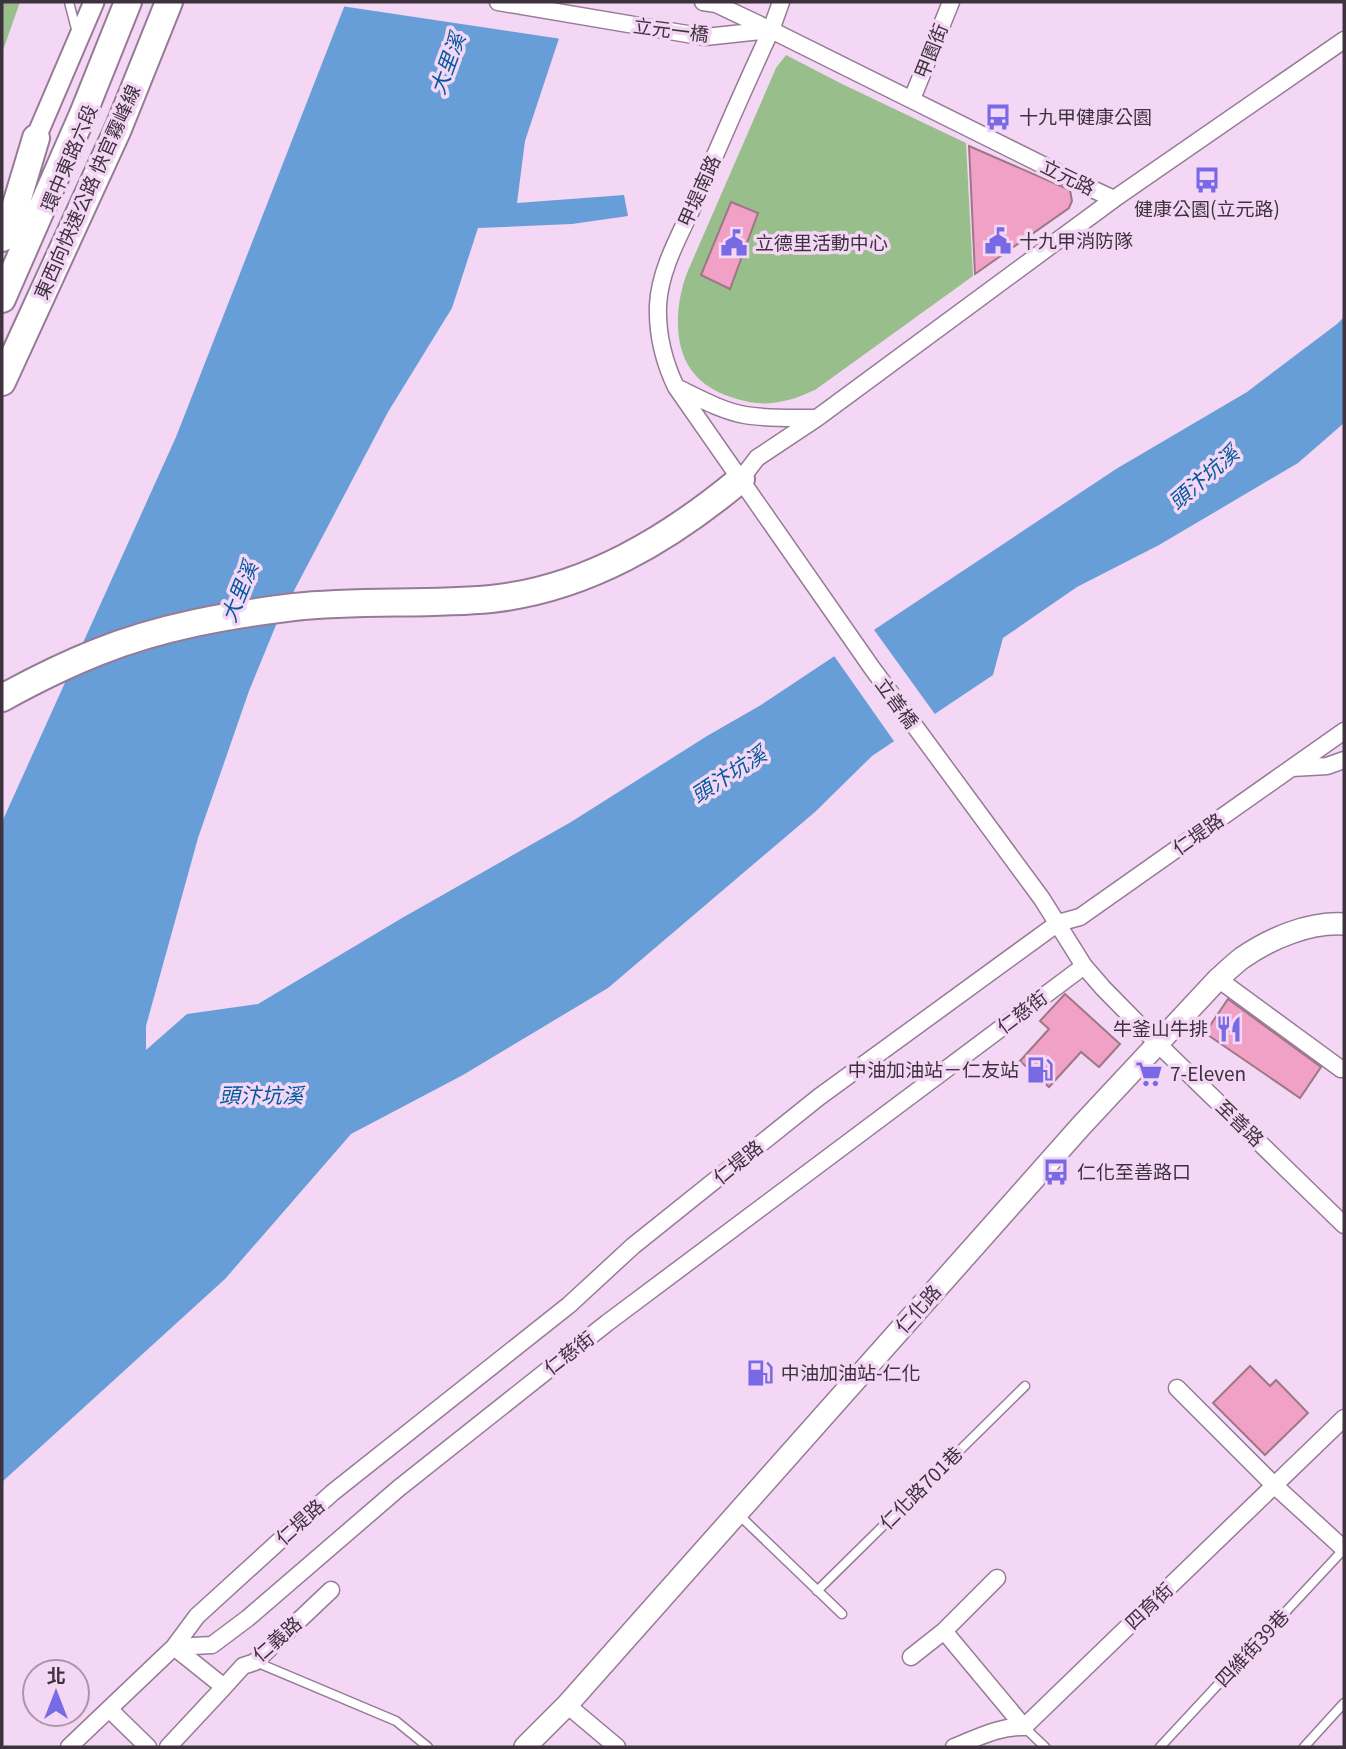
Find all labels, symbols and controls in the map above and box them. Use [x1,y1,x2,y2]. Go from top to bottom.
street label: 立元一橋 [632,10,711,47]
street label: 甲園街 [906,19,953,82]
water label: 大里溪 [421,26,472,98]
street label: 東西向快速公路 快官霧峰線 [26,80,145,303]
street label: 環中東路六段 [33,100,102,215]
bus stop icon: 十九甲健康公園 [983,102,1013,132]
place label: 十九甲健康公園 [1019,102,1152,129]
street label: 甲堤南路 [670,150,725,231]
street label: 立元路 [1037,151,1100,200]
bus stop icon: 健康公園(立元路) [1192,165,1222,195]
place label: 健康公園(立元路) [1134,194,1280,221]
public building icon: 十九甲消防隊 [983,226,1013,256]
place label: 十九甲消防隊 [1019,226,1133,253]
public building icon: 立德里活動中心 [719,228,749,258]
place label: 立德里活動中心 [755,228,888,255]
water label: 頭汴坑溪 [1161,436,1246,515]
water label: 大里溪 [212,554,265,626]
street label: 立善橋 [871,671,926,733]
water label: 頭汴坑溪 [685,736,774,809]
street label: 仁堤路 [1166,805,1228,860]
street label: 仁慈街 [990,983,1052,1039]
place label: 牛釜山牛排 [1113,1014,1208,1041]
restaurant icon: 牛釜山牛排 [1214,1014,1244,1044]
place label: 中油加油站－仁友站 [848,1055,1019,1082]
fuel station icon: 中油加油站－仁友站 [1025,1055,1055,1085]
supermarket icon: 7-Eleven [1134,1059,1164,1089]
place label: 7-Eleven [1170,1059,1246,1086]
water label: 頭汴坑溪 [219,1079,306,1109]
street label: 至善路 [1211,1092,1271,1151]
street label: 仁堤路 [706,1132,768,1189]
bus stop icon: 仁化至善路口 [1041,1157,1071,1187]
place label: 仁化至善路口 [1077,1157,1191,1184]
street label: 仁化路 [888,1278,946,1338]
street label: 仁慈街 [537,1324,599,1380]
fuel station icon: 中油加油站-仁化 [745,1358,775,1388]
place label: 中油加油站-仁化 [781,1358,921,1385]
street label: 仁化路701巷 [872,1439,968,1535]
street label: 仁堤路 [269,1492,329,1550]
street label: 四育街 [1118,1575,1178,1634]
street label: 四維街39巷 [1208,1602,1294,1692]
street label: 仁義路 [246,1609,306,1667]
north arrow [21,1658,91,1728]
text: 北 [46,1661,66,1688]

